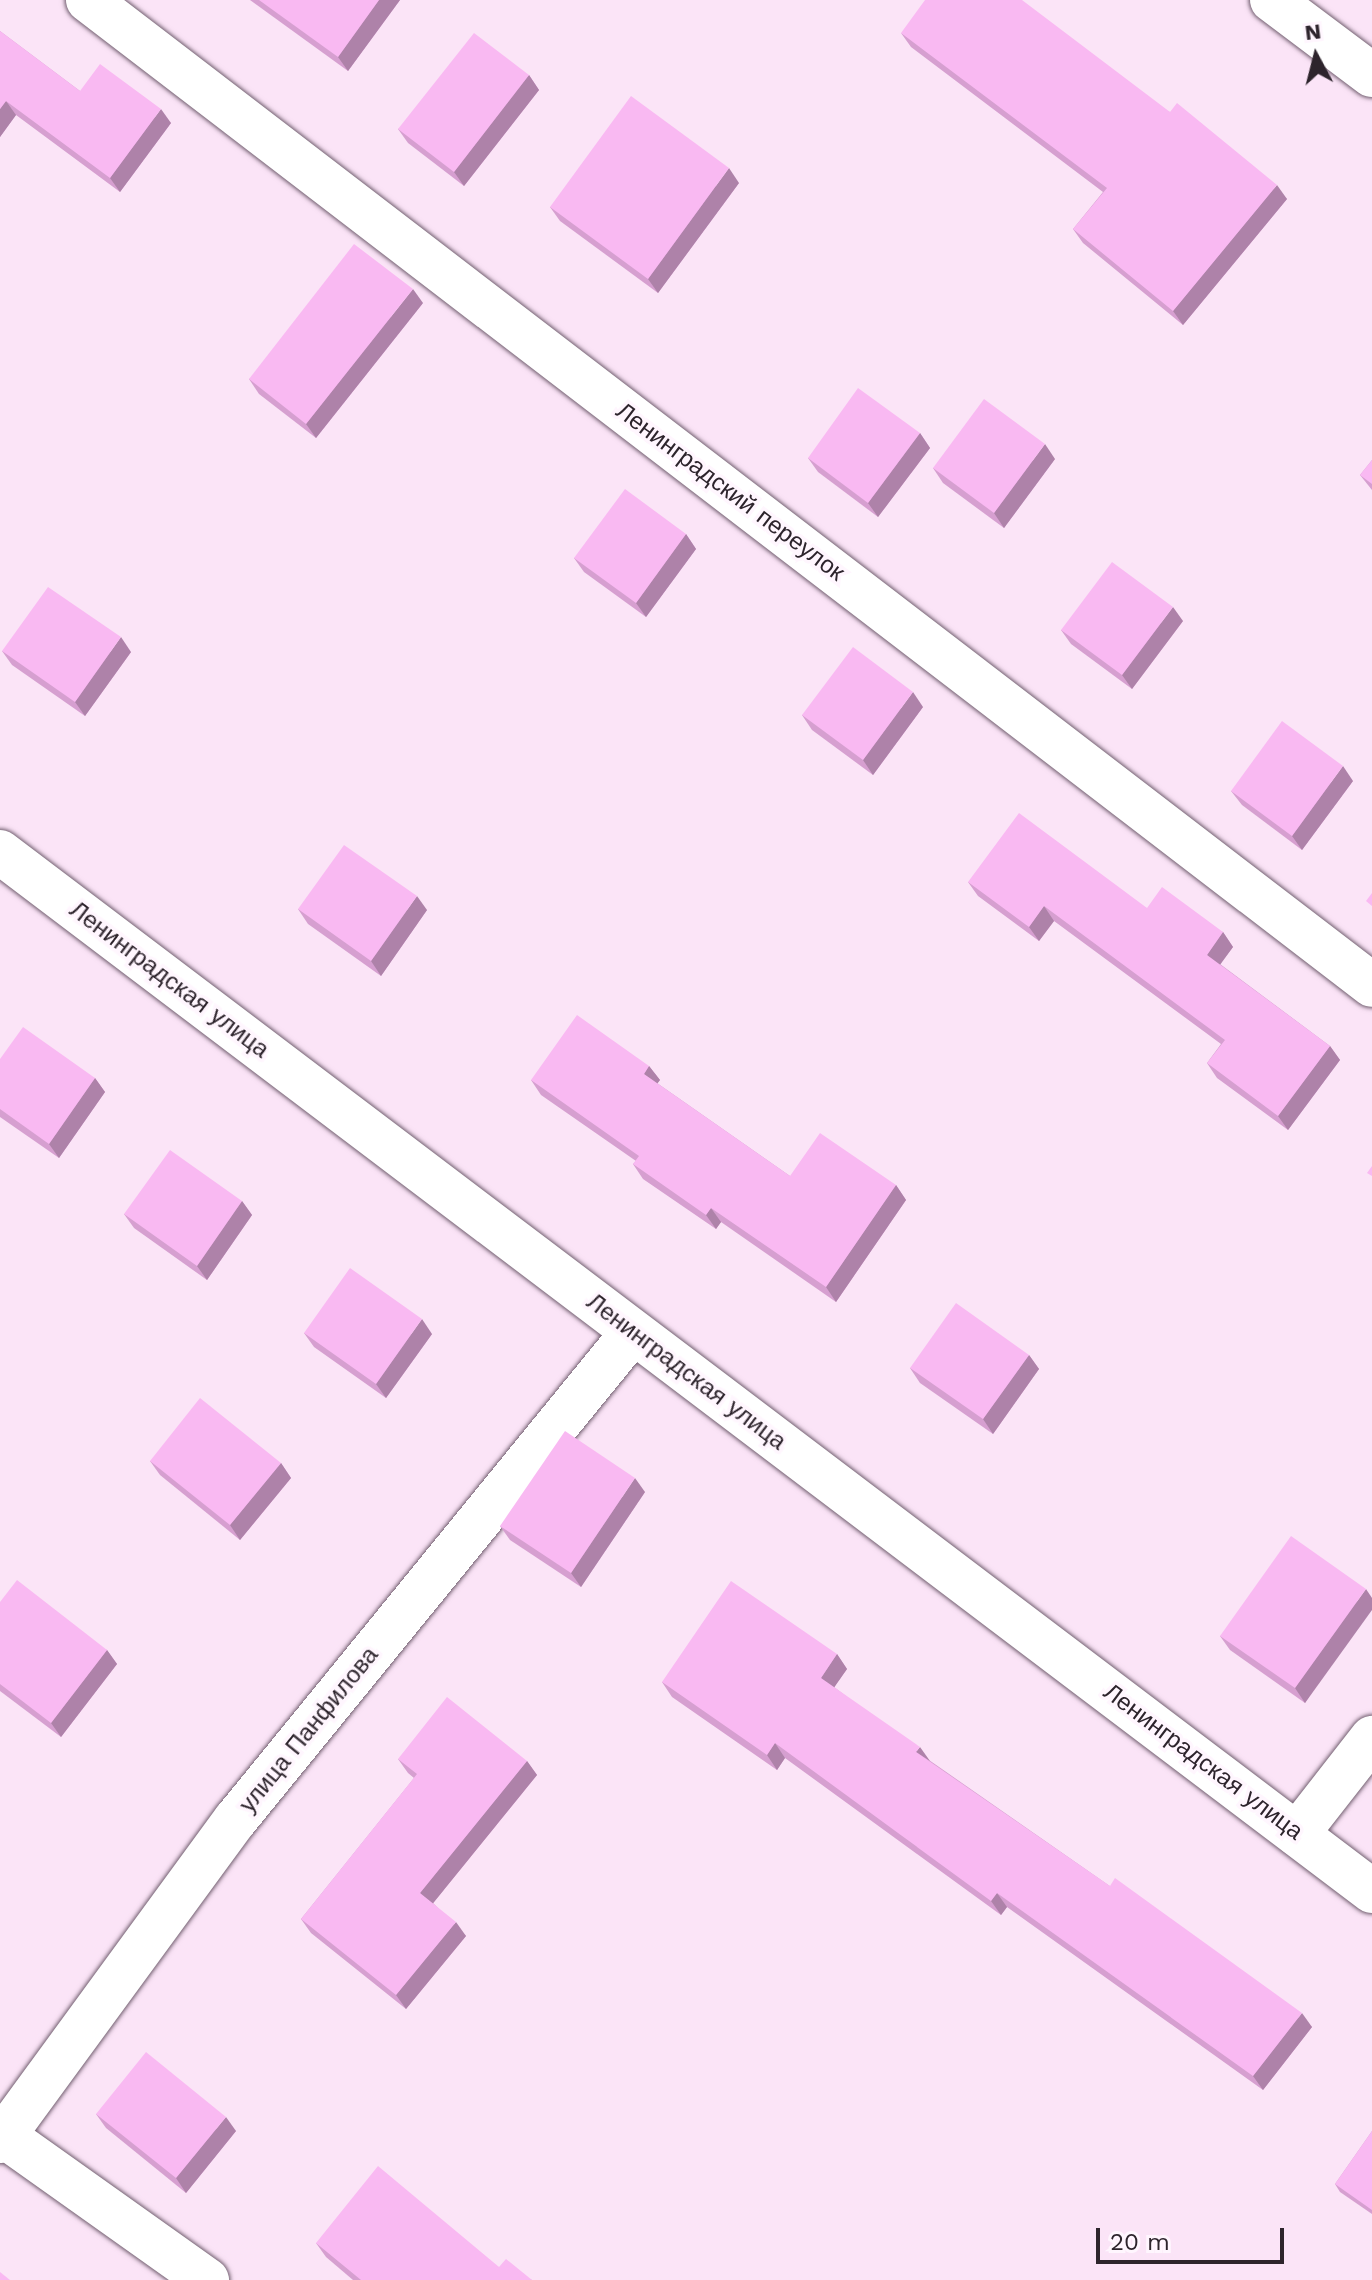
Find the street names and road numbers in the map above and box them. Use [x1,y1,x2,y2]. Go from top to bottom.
street label: Ленинградский переулок [610,397,850,587]
street label: Ленинградская улица [64,896,274,1064]
street label: Ленинградская улица [581,1288,791,1456]
street label: улица Панфилова [233,1641,385,1819]
street label: Ленинградская улица [1098,1678,1308,1846]

